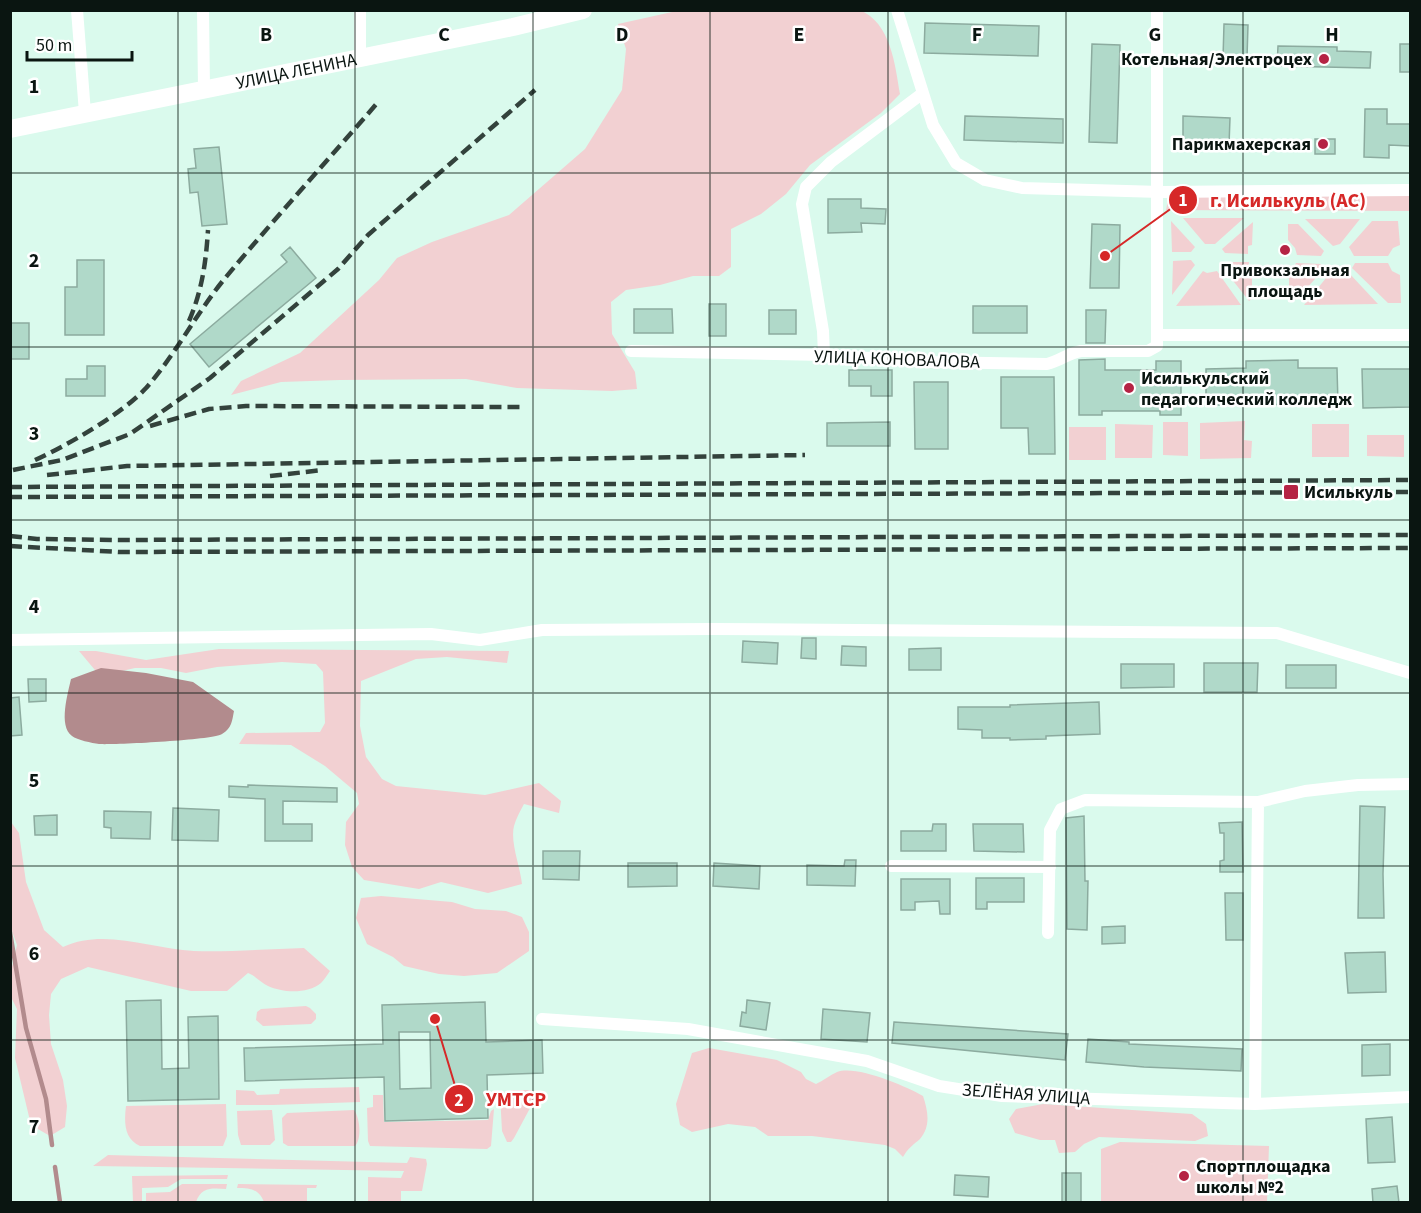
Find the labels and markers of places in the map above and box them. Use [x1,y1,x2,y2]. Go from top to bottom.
place label: Котельная/Электроцех [1121,47,1312,72]
marker: Котельная/Электроцех [1317,52,1331,66]
place label: Парикмахерская [1172,132,1311,157]
marker: Парикмахерская [1316,137,1330,151]
callout: г. Исилькуль (АС) [1168,181,1378,219]
marker: Привокзальная площадь [1278,243,1292,257]
place label: Привокзальная площадь [1220,258,1350,304]
place label: Исилькульский педагогический колледж [1141,366,1352,412]
marker: Исилькульский педагогический колледж [1122,381,1136,395]
place label: Исилькуль [1304,480,1393,505]
marker: Исилькуль [1282,483,1300,501]
callout: УМТСР [444,1080,558,1118]
place label: Спортплощадка школы №2 [1196,1154,1330,1200]
marker: Спортплощадка школы №2 [1177,1169,1191,1183]

